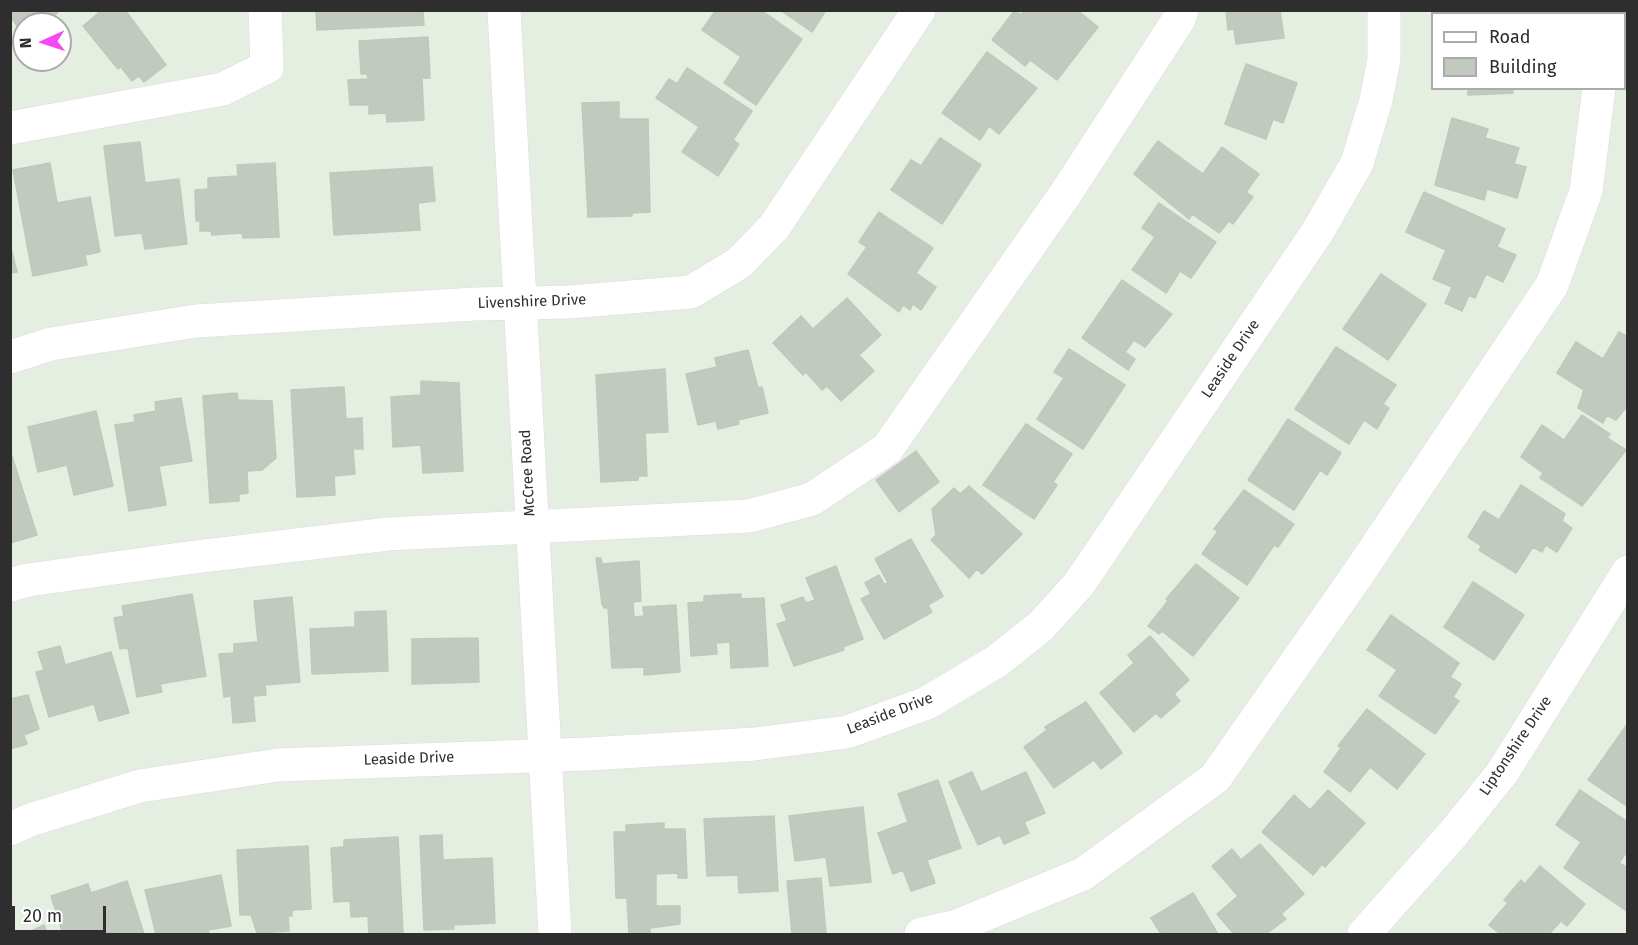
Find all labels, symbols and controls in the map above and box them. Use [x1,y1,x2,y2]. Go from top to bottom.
north arrow [12,12,72,72]
legend [1431,12,1626,90]
text: Road [1489,26,1531,48]
text: N [16,37,35,49]
text: Building [1489,56,1556,78]
street label: Livenshire Drive [477,291,587,313]
street label: Leaside Drive [1198,316,1264,402]
street label: McCree Road [517,429,539,517]
street label: Leaside Drive [844,689,936,739]
street label: Liptonshire Drive [1476,693,1556,799]
street label: Leaside Drive [363,748,455,770]
scale bar [15,894,110,932]
text: 20 m [23,905,62,927]

